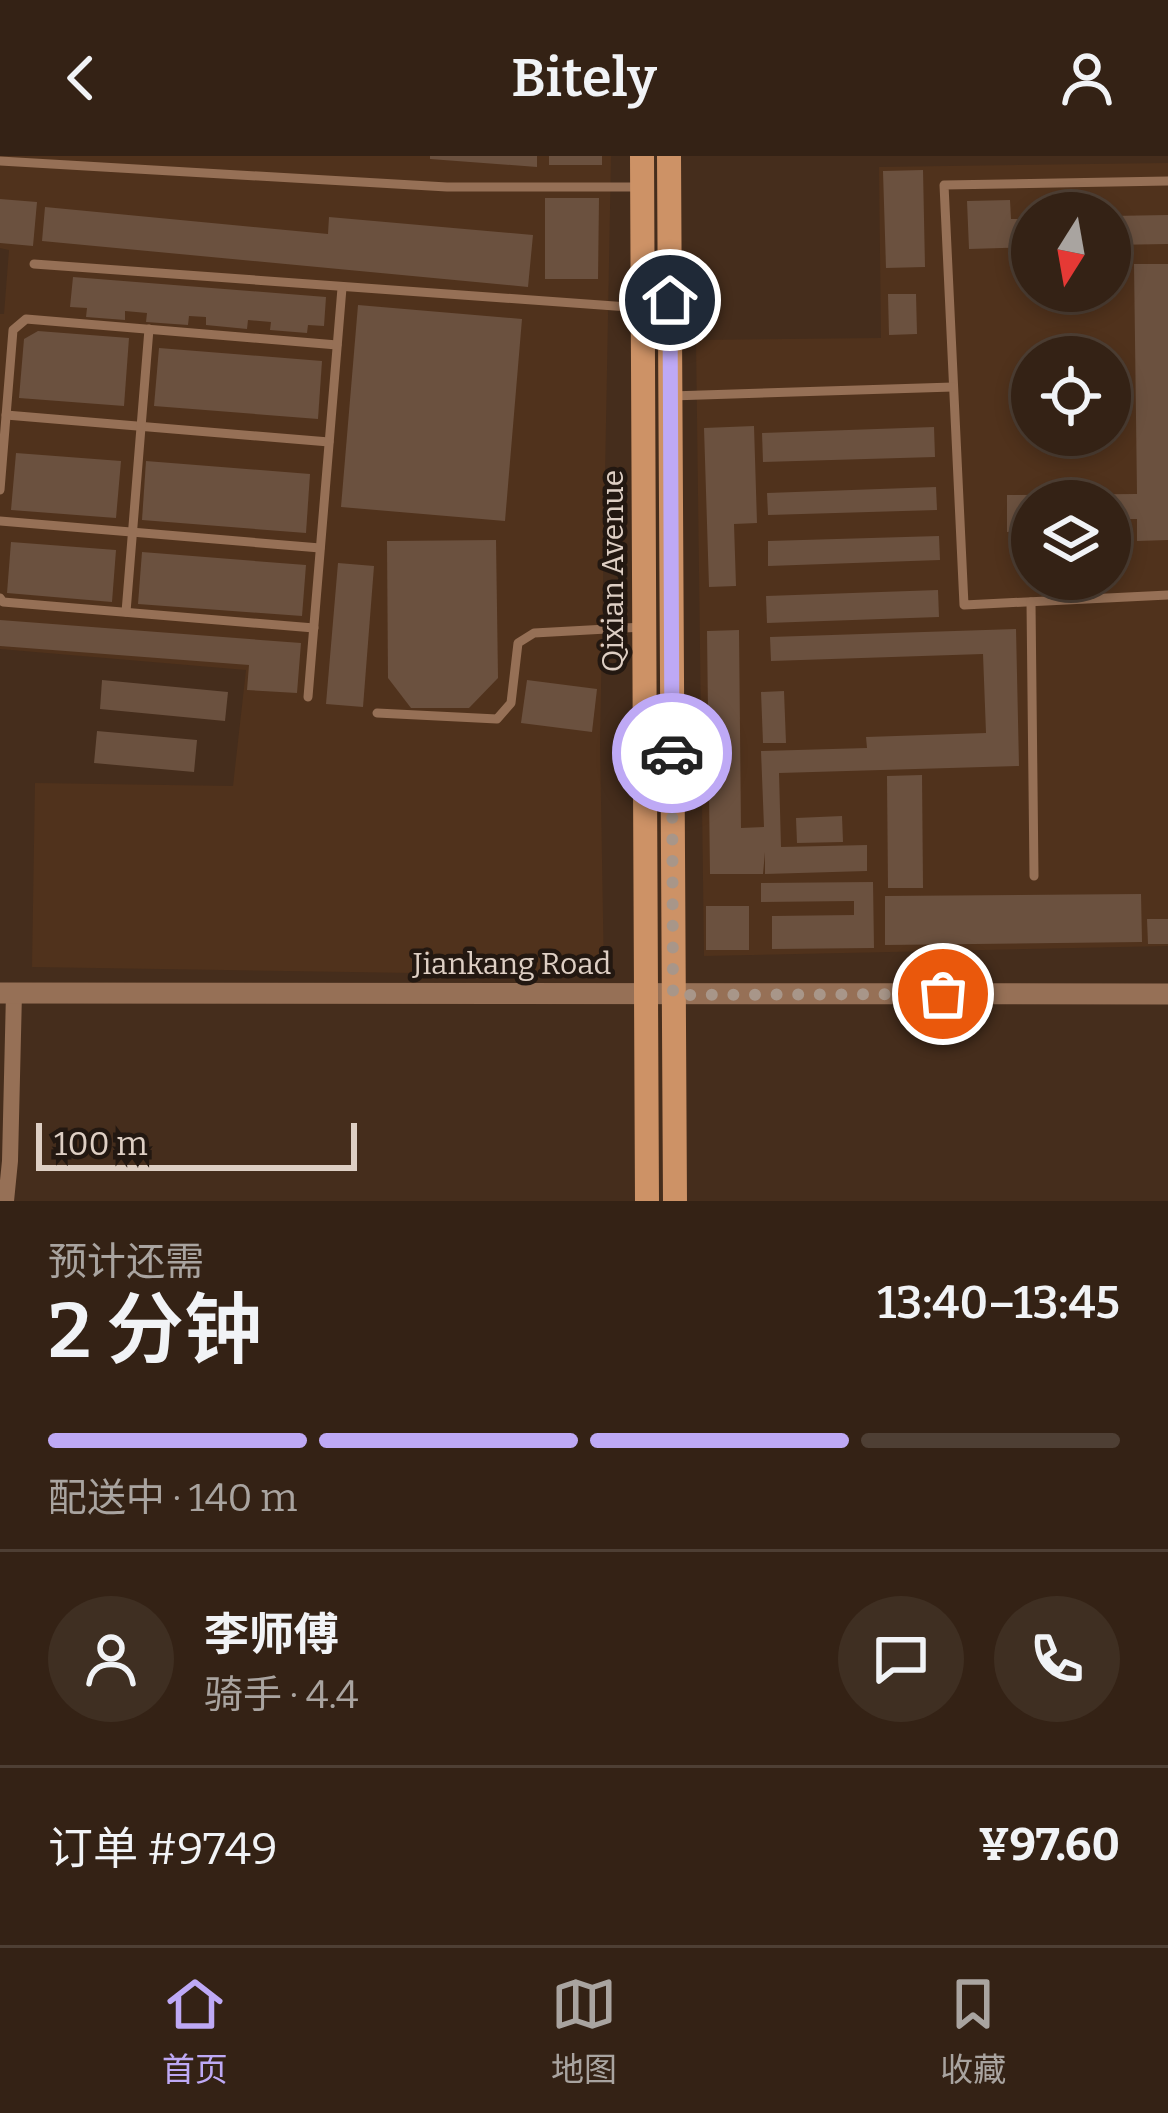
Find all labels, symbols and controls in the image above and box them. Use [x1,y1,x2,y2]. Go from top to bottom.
icon: back [48,45,114,111]
icon: person [1054,45,1120,111]
text: Bitely [511,46,657,110]
north arrow [1011,192,1131,312]
map controls [1011,192,1131,600]
pin [619,249,721,351]
icon: home [637,267,703,333]
button: locate [1011,336,1131,456]
street label: Qixian Avenue [595,470,631,672]
button: layers [1011,480,1131,600]
courier [612,693,732,813]
icon: car [639,720,705,786]
pin [892,943,994,1045]
street label: Jiankang Road [412,946,612,982]
icon: bag [910,961,976,1027]
scale bar [36,1117,357,1170]
text: 100 m [54,1124,148,1164]
text: 预计还需 [48,1239,204,1285]
text: 13:40–13:45 [877,1276,1120,1330]
text: 2 分钟 [48,1284,262,1378]
text: 配送中 · 140 m [48,1475,297,1521]
button: person [48,1596,174,1722]
button: chat [838,1596,964,1722]
button: phone [994,1596,1120,1722]
text: 李师傅 [204,1608,339,1662]
text: 骑手 · 4.4 [204,1672,358,1718]
text: ¥97.60 [978,1818,1120,1872]
text: 订单 #9749 [48,1822,278,1876]
tab: 首页 [162,1971,228,2091]
tab: 地图 [551,1971,617,2091]
tab: 收藏 [940,1971,1006,2091]

